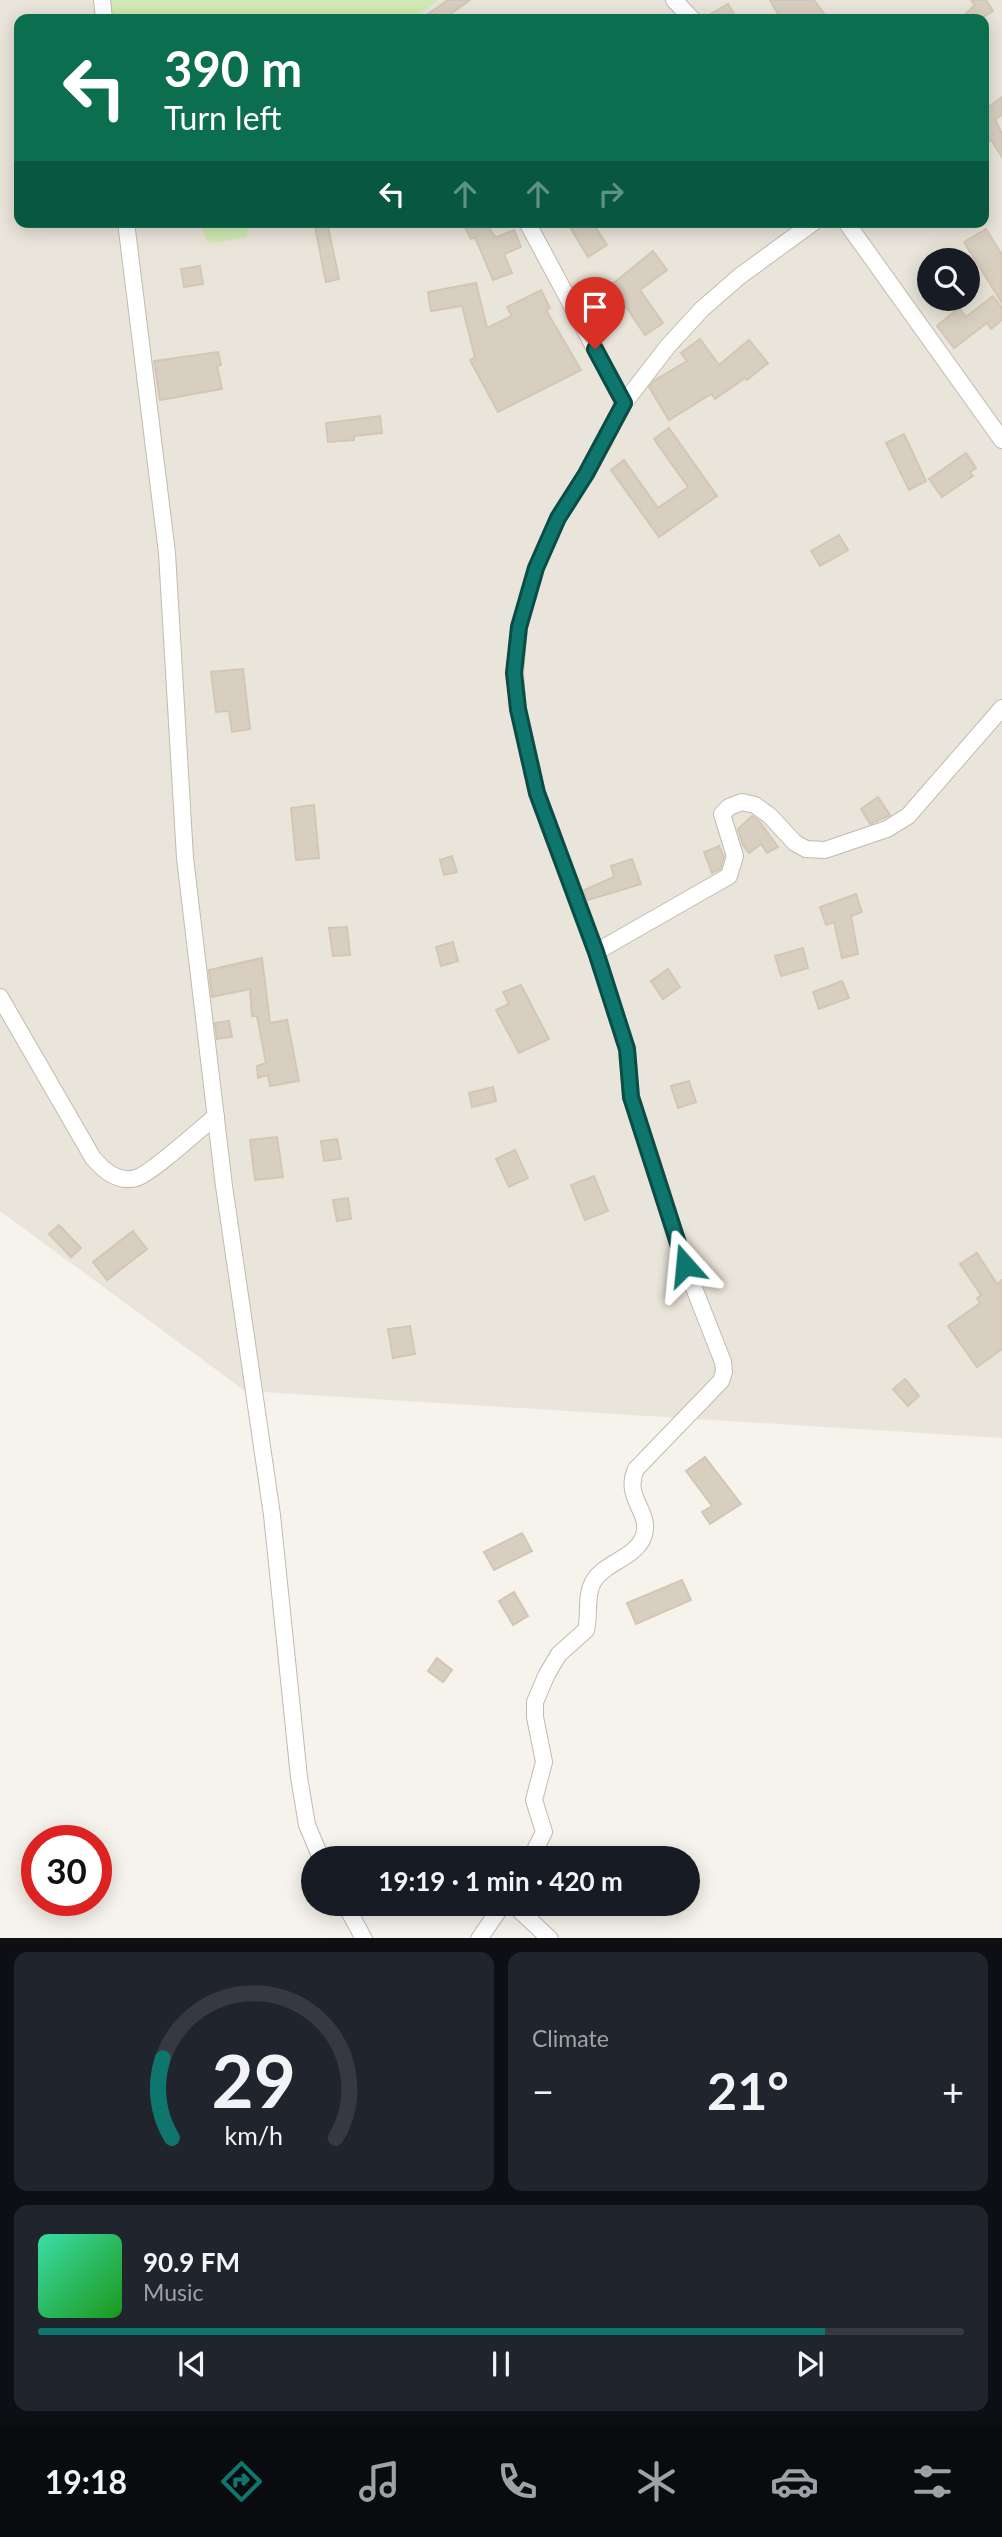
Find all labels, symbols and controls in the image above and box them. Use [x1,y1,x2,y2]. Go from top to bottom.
text: 390 m [164,39,302,97]
icon: left [49,42,140,133]
text: Turn left [164,98,281,137]
icon: left [373,175,411,213]
icon: ahead [446,175,484,213]
icon: ahead [519,175,557,213]
icon: right [592,175,630,213]
map controls [917,248,980,311]
button: search [917,248,980,311]
pin [565,277,625,349]
icon: arrive [576,288,614,326]
position arrow [648,1228,722,1302]
speed limit sign: 30 [21,1825,112,1916]
text: 19:19 · 1 min · 420 m [378,1865,623,1897]
text: Climate [532,2024,609,2052]
text: 29 [212,2036,296,2124]
text: 21° [707,2059,789,2121]
text: − [532,2068,554,2114]
text: + [942,2068,964,2114]
text: km/h [225,2119,283,2149]
text: 90.9 FM [143,2246,240,2278]
text: Music [143,2278,203,2306]
icon: previous [173,2345,211,2383]
icon: pause [482,2345,520,2383]
icon: next [791,2345,829,2383]
icon: directions [217,2457,266,2506]
icon: music [355,2457,404,2506]
icon: phone [493,2457,542,2506]
icon: climate [632,2457,681,2506]
icon: car [770,2457,819,2506]
icon: filters [908,2457,957,2506]
text: 19:18 [45,2462,127,2501]

